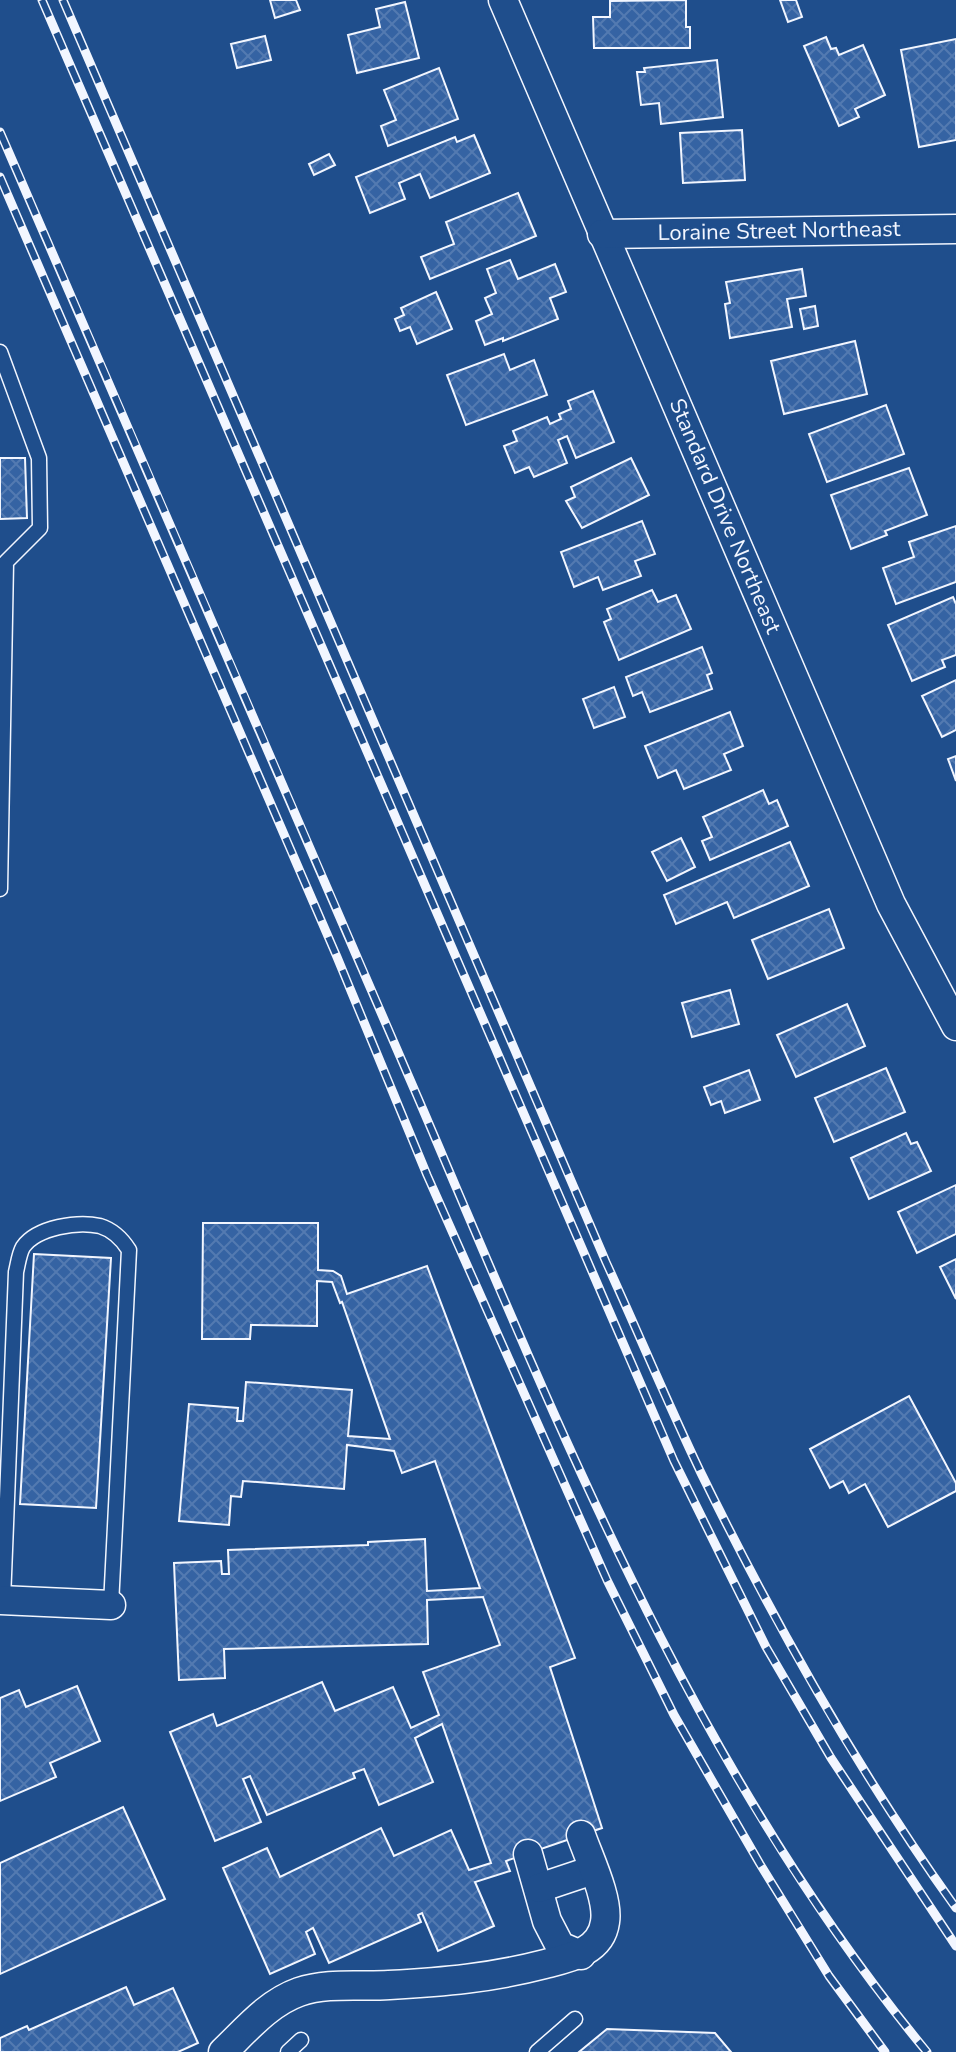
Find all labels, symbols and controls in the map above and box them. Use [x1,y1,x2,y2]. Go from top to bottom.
street label: Loraine Street Northeast [657,214,901,248]
street label: Standard Drive Northeast [662,394,788,638]

